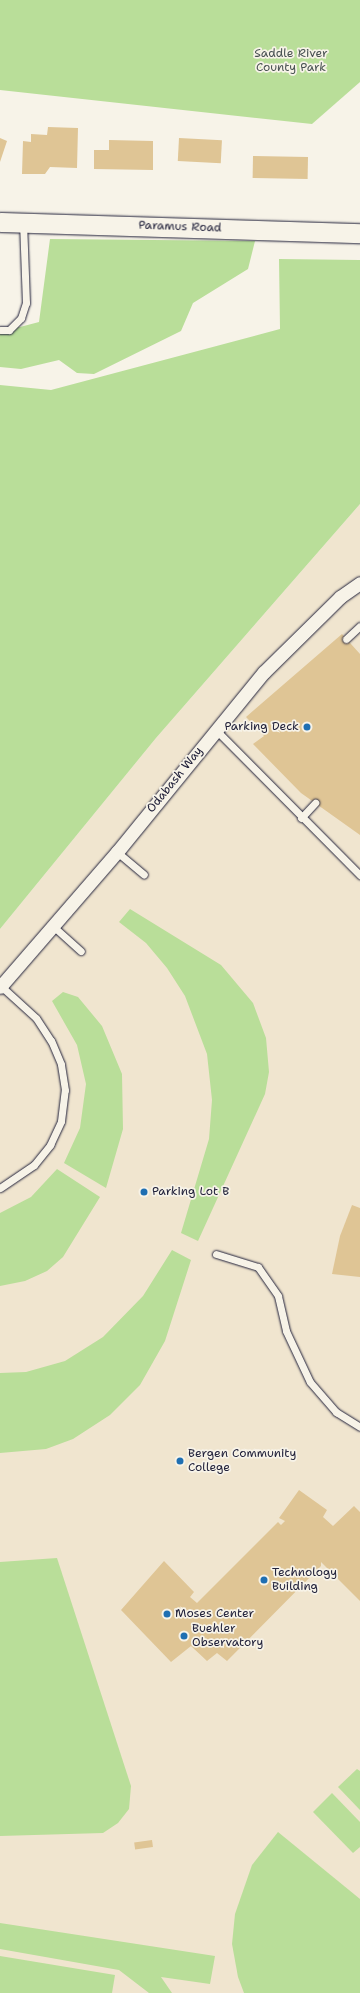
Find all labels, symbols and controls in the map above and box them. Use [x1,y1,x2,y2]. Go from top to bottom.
park label: Saddle River County Park [254,47,328,75]
street label: Paramus Road [138,218,222,236]
place label: Parking Deck [224,720,299,734]
marker: Parking Deck [302,722,312,732]
street label: Odabash Way [144,744,206,816]
place label: Parking Lot B [152,1185,229,1199]
marker: Parking Lot B [139,1187,149,1197]
place label: Bergen Community College [188,1447,296,1475]
marker: Bergen Community College [175,1456,185,1466]
place label: Technology Building [272,1566,337,1594]
marker: Technology Building [259,1575,269,1585]
place label: Moses Center [175,1607,254,1621]
marker: Moses Center [162,1609,172,1619]
place label: Buehler Observatory [192,1622,263,1650]
marker: Buehler Observatory [179,1631,189,1641]

